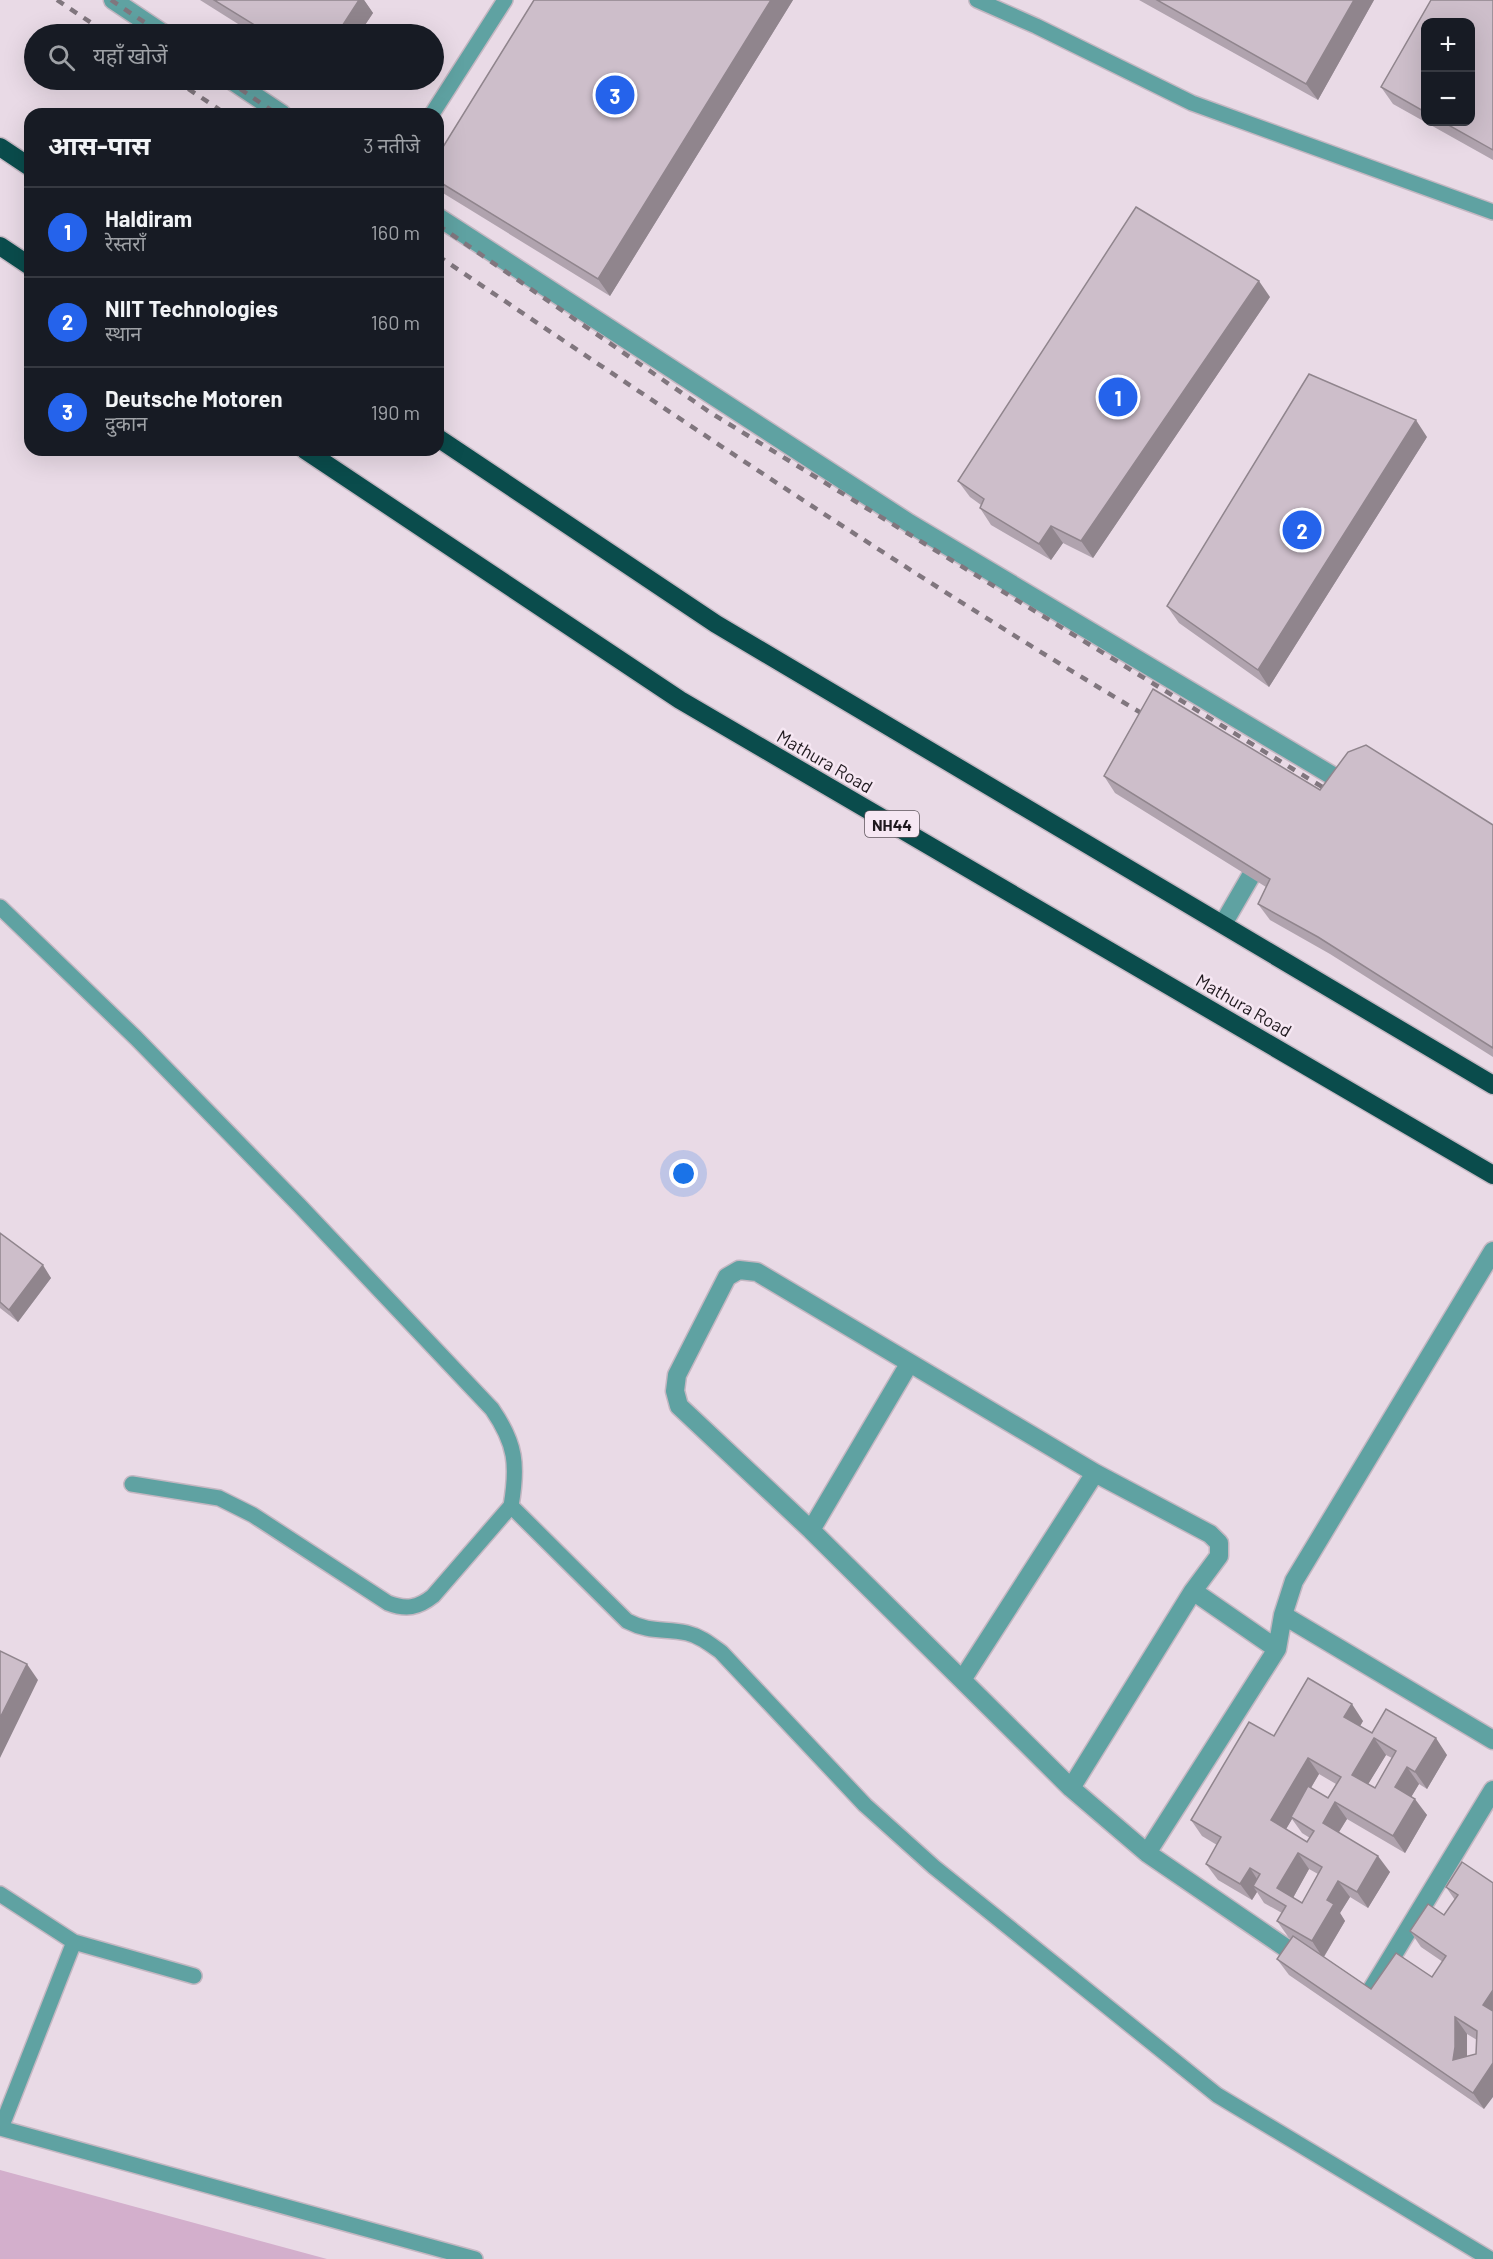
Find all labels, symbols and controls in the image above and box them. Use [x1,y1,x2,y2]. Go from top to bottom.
map controls [1421,18,1475,126]
button: + [1421,18,1475,72]
search box [24,24,444,90]
icon: search [45,41,78,74]
text: यहाँ खोजें [93,42,168,68]
pin: 3 [596,72,634,118]
button: − [1421,72,1475,126]
text: आस-पास [48,129,150,160]
text: 3 नतीजे [363,133,420,157]
text: Haldiram [105,205,192,231]
text: 1 [64,220,71,244]
text: 160 m [371,220,420,244]
text: रेस्तराँ [105,231,146,255]
text: NIIT Technologies [105,295,278,321]
text: 2 [62,310,73,334]
text: 160 m [371,310,420,334]
text: स्थान [105,321,141,345]
pin: 1 [1098,374,1138,420]
text: Deutsche Motoren [105,385,283,411]
text: 3 [62,400,73,424]
text: 190 m [371,400,420,424]
text: दुकान [105,411,147,435]
pin: 2 [1282,508,1322,552]
street label: Mathura Road [773,725,877,797]
road number: NH44 [865,811,919,837]
street label: Mathura Road [1192,969,1296,1041]
your location [669,1159,698,1188]

